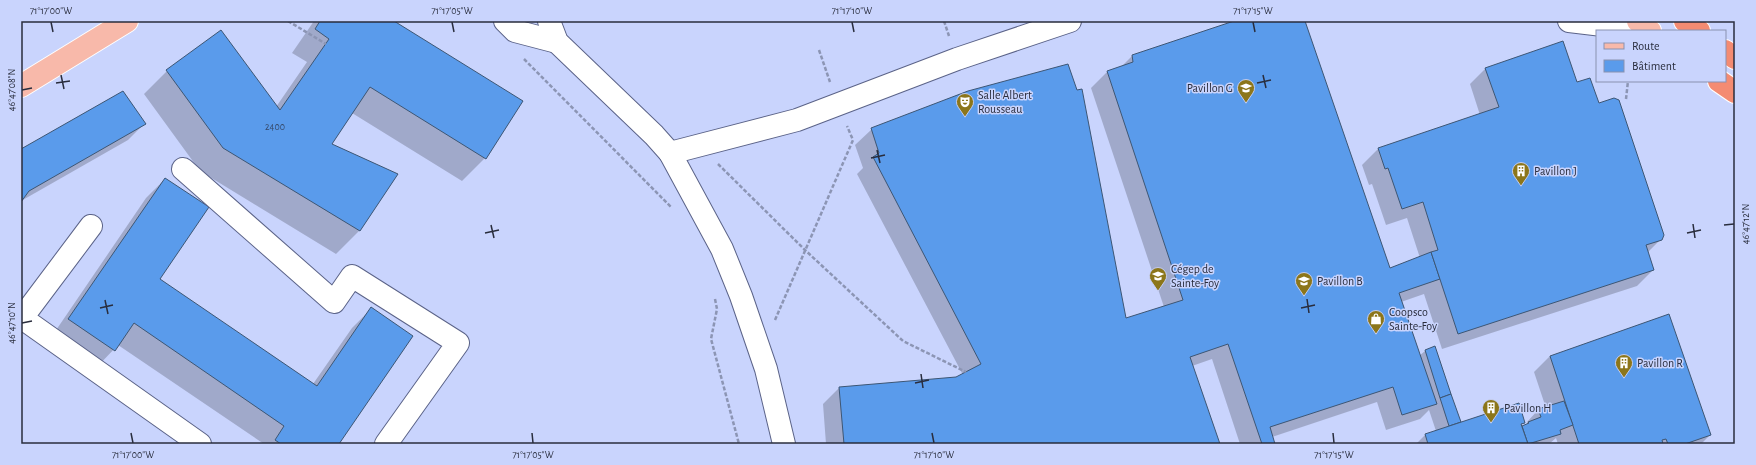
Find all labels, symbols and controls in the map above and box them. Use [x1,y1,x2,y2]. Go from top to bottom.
text: 71°17'00"W [30,6,72,16]
text: 71°17'05"W [431,6,473,16]
text: 71°17'10"W [832,6,872,16]
text: 71°17'15"W [1233,6,1273,16]
legend [1596,30,1726,82]
text: Route [1632,40,1659,52]
text: Bâtiment [1632,60,1676,72]
text: 46°47'08"N [7,69,17,111]
school or university icon: Pavillon G [1236,78,1256,103]
place label: Pavillon G [1187,82,1233,94]
place label: Salle Albert Rousseau [978,89,1032,115]
theatre icon: Salle Albert Rousseau [955,92,975,117]
house number: 2400 [265,122,285,132]
building icon: Pavillon J [1511,161,1531,186]
place label: Pavillon J [1534,165,1577,177]
text: 46°47'12"N [1741,204,1751,244]
place label: Cégep de Sainte-Foy [1171,263,1219,290]
school or university icon: Cégep de Sainte-Foy [1148,266,1168,291]
school or university icon: Pavillon B [1294,271,1314,296]
place label: Pavillon B [1317,275,1363,287]
text: 46°47'10"N [7,302,17,344]
place label: Coopsco Sainte-Foy [1389,306,1437,333]
shop icon: Coopsco Sainte-Foy [1366,309,1386,334]
building icon: Pavillon R [1614,353,1634,378]
place label: Pavillon R [1637,357,1683,369]
building icon: Pavillon H [1481,398,1501,423]
place label: Pavillon H [1504,402,1551,414]
text: 71°17'00"W [112,450,154,460]
text: 71°17'05"W [512,450,554,460]
text: 71°17'10"W [914,450,954,460]
text: 71°17'15"W [1314,450,1354,460]

